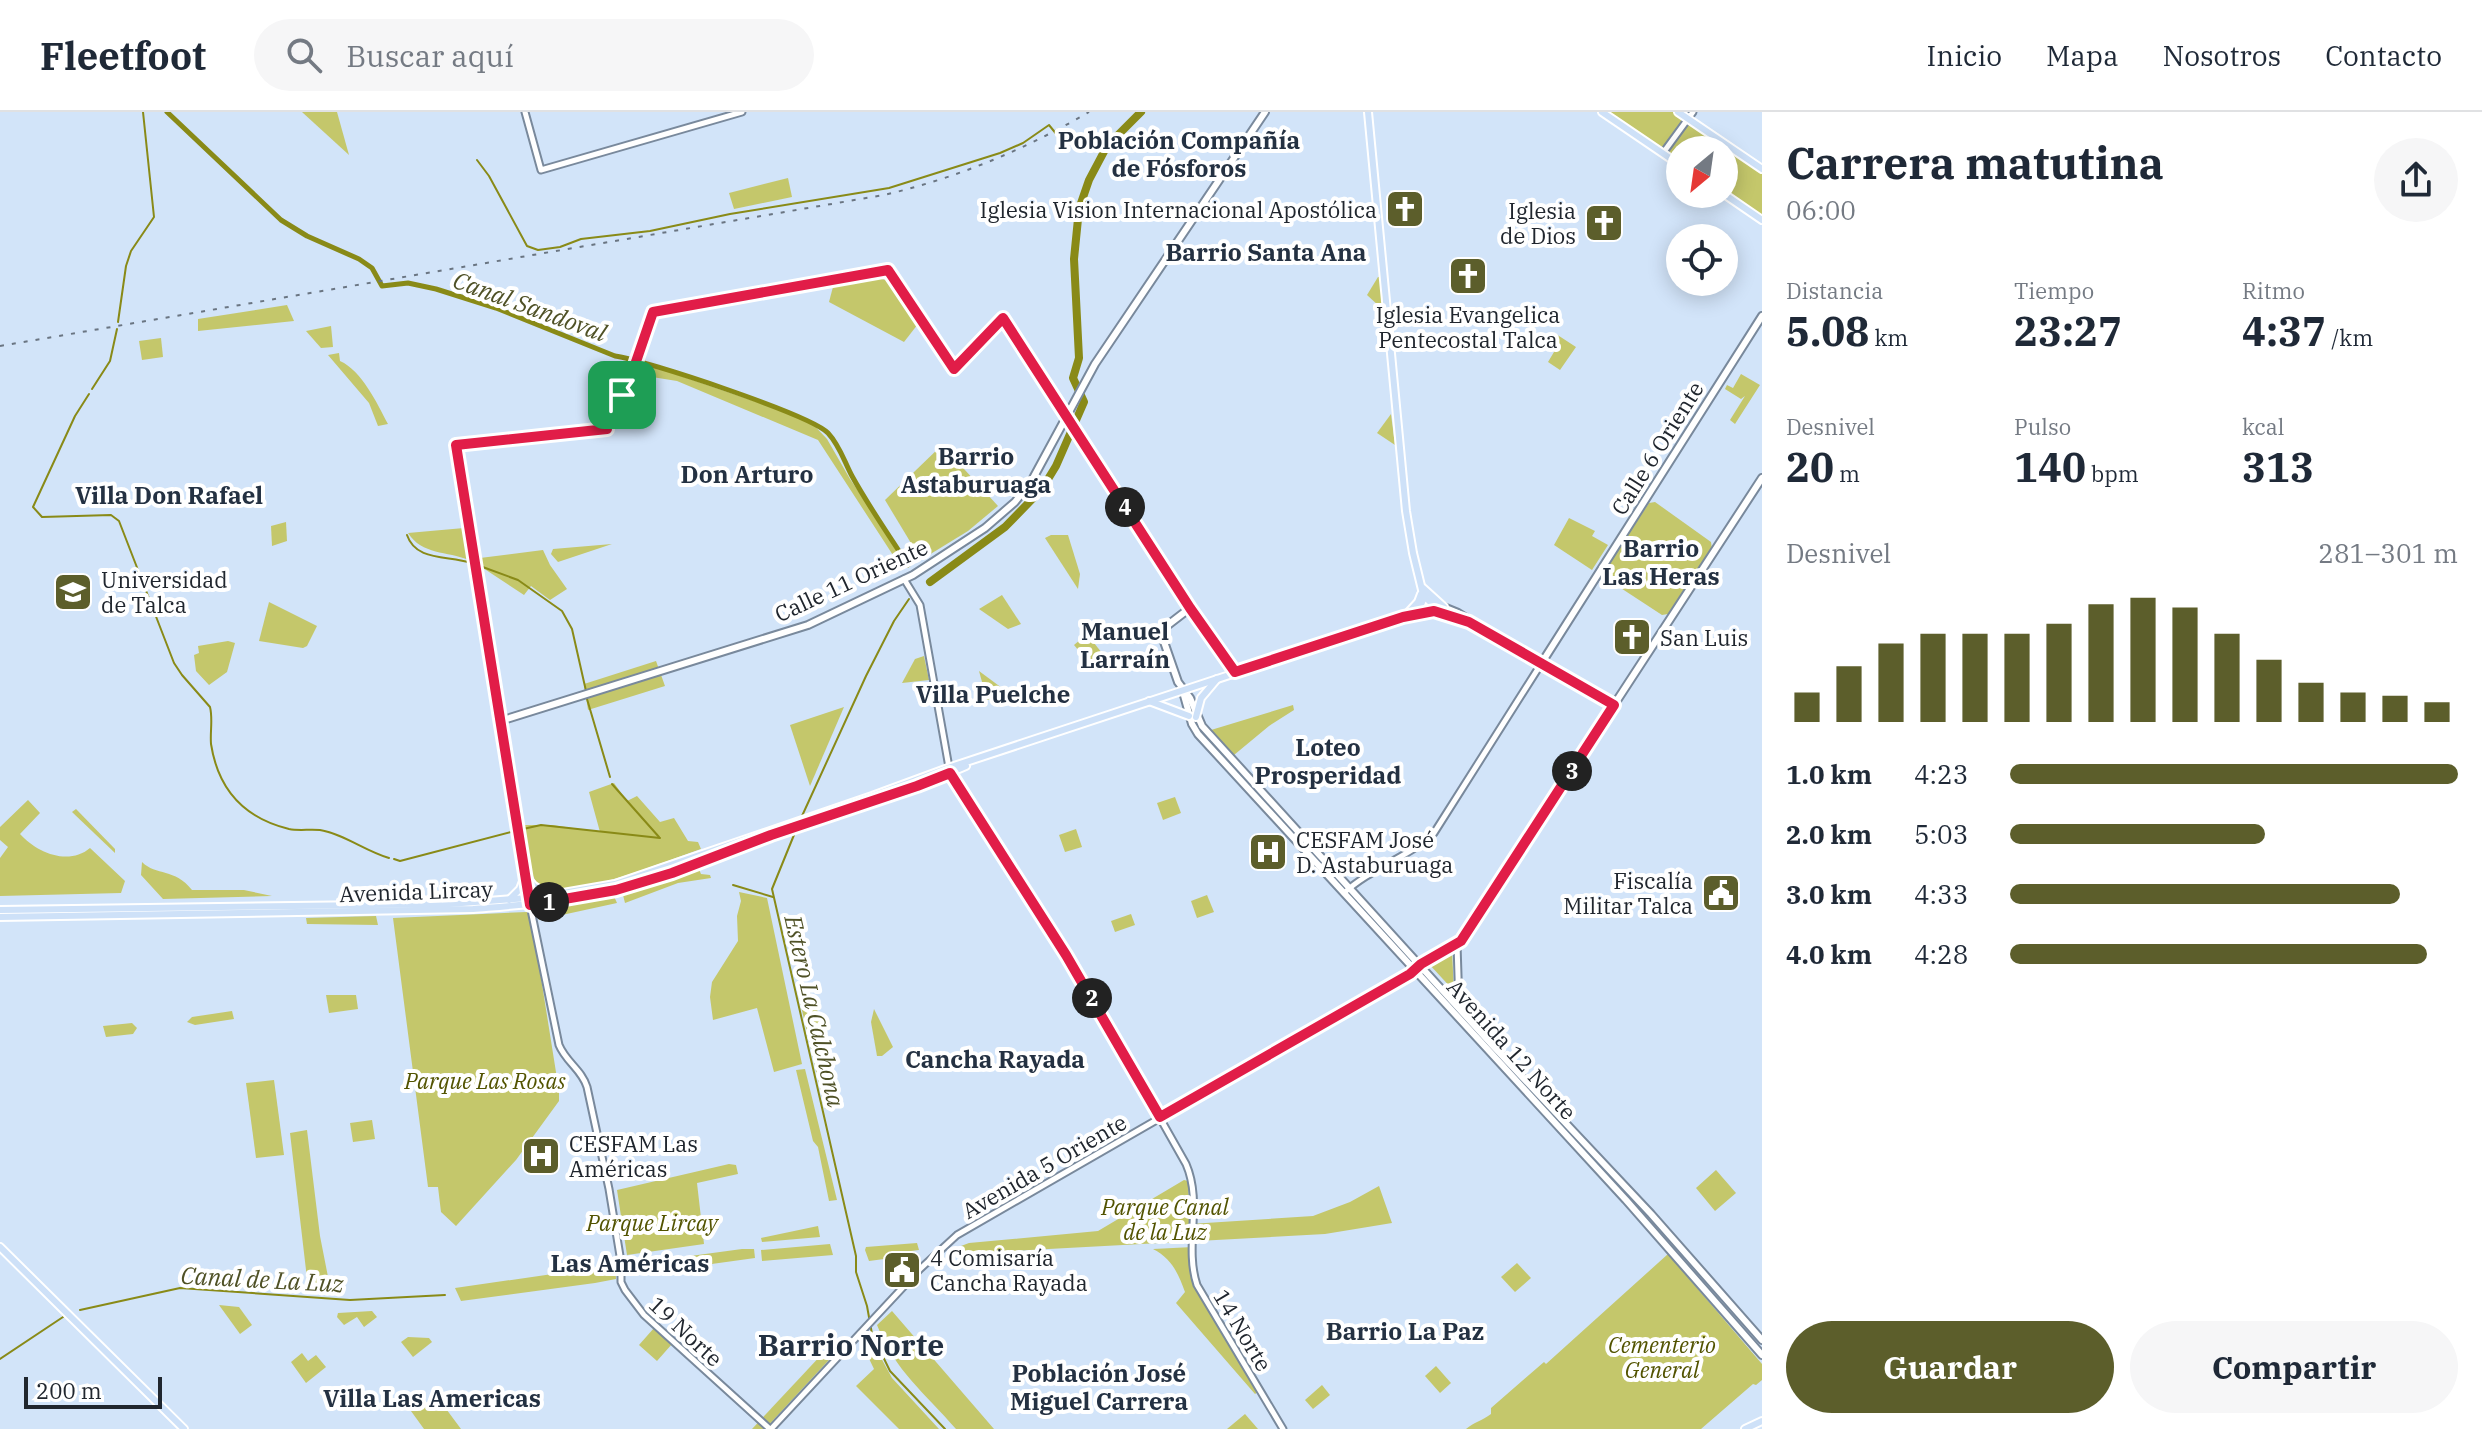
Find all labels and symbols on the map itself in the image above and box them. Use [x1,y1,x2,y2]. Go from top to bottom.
district label: Población Compañía de Fósforos [1058,124,1300,184]
north arrow [1666,136,1738,208]
church icon: Iglesia Vision Internacional Apostólica [1384,188,1426,230]
place label: Iglesia Vision Internacional Apostólica [980,195,1377,224]
place label: Iglesia de Dios [1500,196,1576,250]
church icon: Iglesia de Dios [1583,202,1625,244]
district label: Barrio Santa Ana [1165,236,1367,268]
church icon: Iglesia Evangelica Pentecostal Talca [1447,255,1489,297]
water label: Canal Sandoval [449,263,612,349]
place label: Iglesia Evangelica Pentecostal Talca [1376,300,1560,354]
pin [588,361,656,429]
street label: Calle 6 Oriente [1604,376,1710,520]
district label: Barrio Astaburuaga [901,440,1052,500]
district label: Don Arturo [681,458,813,490]
district label: Villa Don Rafael [75,479,263,511]
pin: 4 [1105,487,1145,527]
street label: Calle 11 Oriente [770,532,932,628]
district label: Barrio Las Heras [1602,532,1720,592]
place label: Universidad de Talca [101,565,228,619]
school or university icon: Universidad de Talca [52,571,94,613]
district label: Manuel Larraín [1080,615,1170,675]
church icon: San Luis [1611,616,1653,658]
place label: San Luis [1660,623,1748,652]
district label: Villa Puelche [916,678,1070,710]
district label: Loteo Prosperidad [1255,731,1401,791]
pin: 3 [1552,751,1592,791]
place label: CESFAM José D. Astaburuaga [1296,825,1453,879]
hospital icon: CESFAM José D. Astaburuaga [1247,831,1289,873]
place label: Fiscalía Militar Talca [1563,866,1693,920]
public building icon: Fiscalía Militar Talca [1700,872,1742,914]
street label: Avenida Lircay [339,874,494,908]
pin: 1 [529,882,569,922]
water label: Estero La Calchona [777,911,853,1110]
street label: Avenida 12 Norte [1441,972,1583,1126]
pin: 2 [1072,978,1112,1018]
district label: Cancha Rayada [905,1043,1085,1075]
park label: Parque Las Rosas [403,1066,566,1095]
street label: Avenida 5 Oriente [956,1107,1132,1225]
place label: CESFAM Las Américas [569,1129,698,1183]
hospital icon: CESFAM Las Américas [520,1135,562,1177]
park label: Parque Canal de la Luz [1100,1192,1230,1246]
park label: Parque Lircay [585,1208,720,1237]
place label: 4 Comisaría Cancha Rayada [930,1243,1088,1297]
district label: Las Américas [551,1247,709,1279]
public building icon: 4 Comisaría Cancha Rayada [881,1249,923,1291]
water label: Canal de La Luz [180,1259,345,1299]
street label: 14 Norte [1207,1284,1279,1376]
street label: 19 Norte [643,1290,729,1372]
district label: Barrio La Paz [1326,1315,1484,1347]
district label: Barrio Norte [758,1325,944,1364]
park label: Cementerio General [1608,1330,1716,1384]
district label: Población José Miguel Carrera [1010,1357,1188,1417]
scale bar [24,1373,162,1409]
district label: Villa Las Americas [323,1382,541,1414]

